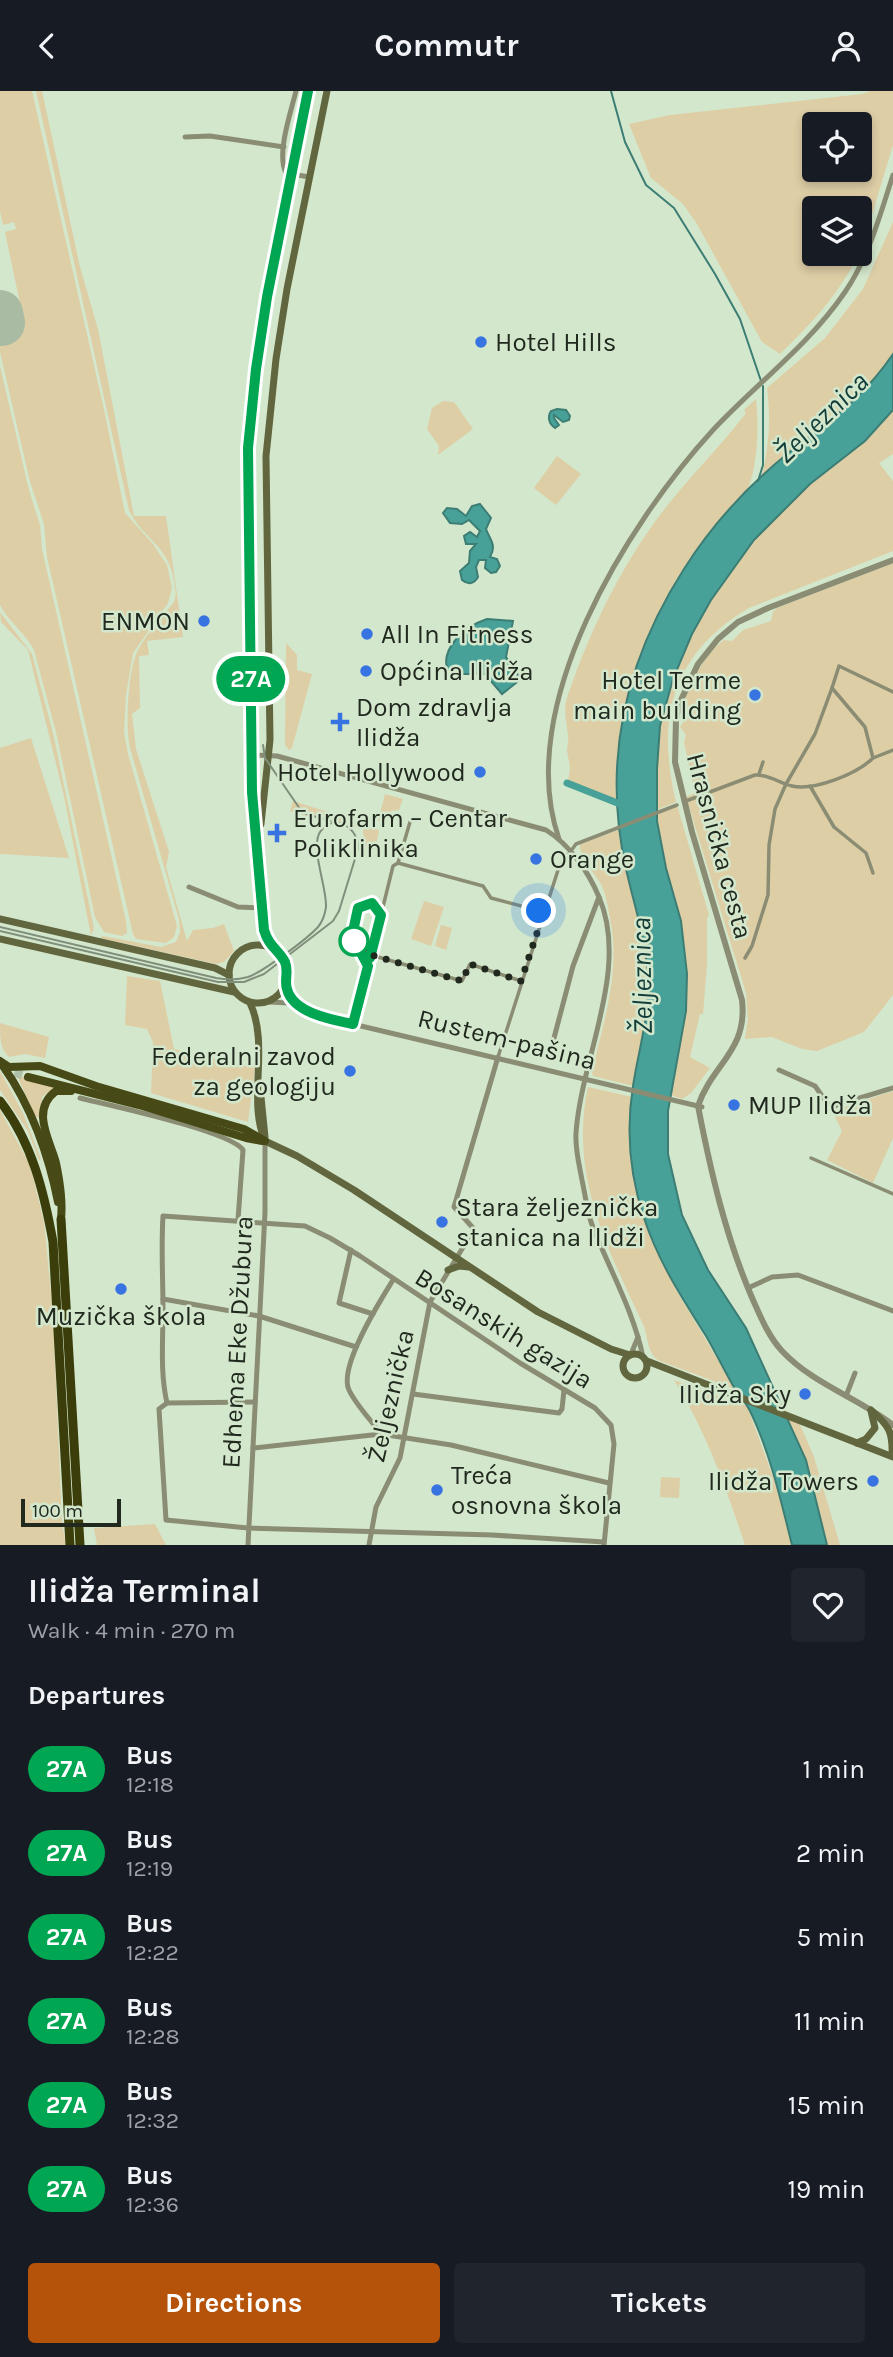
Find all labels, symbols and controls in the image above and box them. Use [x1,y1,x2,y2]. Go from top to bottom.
icon: back [28,27,66,65]
text: Commutr [374,27,519,64]
icon: person [827,27,865,65]
map controls [802,112,872,266]
button: locate [802,112,872,182]
button: layers [802,196,872,266]
place label: Hotel Hills [495,327,617,358]
marker: Hotel Hills [473,334,489,350]
water label: Željeznica [768,365,875,470]
place label: ENMON [101,606,190,637]
marker: ENMON [196,613,212,629]
place label: All In Fitness [381,619,533,650]
marker: All In Fitness [359,626,375,642]
line badge: 27A [211,656,291,702]
place label: Općina Ilidža [380,656,534,687]
marker: Općina Ilidža [358,663,374,679]
text: 27A [230,665,272,693]
place label: Hotel Terme main building [573,665,741,726]
marker: Hotel Terme main building [747,687,763,703]
place label: Dom zdravlja Ilidža [356,692,512,753]
marker: Dom zdravlja Ilidža [330,712,350,732]
street label: Hrasnička cesta [680,750,759,943]
place label: Hotel Hollywood [277,757,466,788]
marker: Hotel Hollywood [472,764,488,780]
place label: Eurofarm – Centar Poliklinika [293,803,508,864]
marker: Eurofarm – Centar Poliklinika [267,823,287,843]
place label: Orange [550,844,634,875]
marker: Orange [528,851,544,867]
your location [521,893,556,928]
water label: Željeznica [624,917,659,1035]
unlabelled marker [339,926,369,956]
street label: Rustem-pašina [414,1002,599,1077]
place label: Federalni zavod za geologiju [151,1041,336,1102]
marker: Federalni zavod za geologiju [342,1063,358,1079]
place label: MUP Ilidža [748,1090,872,1121]
marker: MUP Ilidža [726,1097,742,1113]
place label: Stara željeznička stanica na Ilidži [456,1192,658,1253]
marker: Stara željeznička stanica na Ilidži [434,1214,450,1230]
street label: Edhema Eke Džubura [215,1215,260,1469]
street label: Bosanskih gazija [409,1261,598,1395]
marker: Muzička škola [113,1281,129,1297]
place label: Muzička škola [36,1301,206,1332]
street label: Željeznička [360,1327,421,1466]
place label: Ilidža Sky [678,1379,791,1410]
marker: Ilidža Sky [797,1386,813,1402]
place label: Treća osnovna škola [451,1460,622,1521]
place label: Ilidža Towers [708,1466,859,1497]
marker: Ilidža Towers [865,1473,881,1489]
marker: Treća osnovna škola [429,1482,445,1498]
scale bar [21,1496,121,1528]
text: 100 m [32,1500,83,1522]
button: heart [791,1568,865,1642]
text: Ilidža Terminal [28,1572,260,1610]
text: Walk · 4 min · 270 m [28,1617,235,1644]
text: Departures [28,1680,165,1711]
text: Bus [126,1740,173,1771]
text: 1 min [802,1754,865,1785]
text: 27A [46,1755,87,1783]
text: 12:18 [126,1771,174,1798]
text: Bus [126,1824,173,1855]
text: 2 min [796,1838,865,1869]
text: 27A [46,1839,87,1867]
text: 12:19 [126,1855,173,1882]
text: Bus [126,1908,173,1939]
text: 5 min [796,1922,865,1953]
text: 27A [46,1923,87,1951]
text: 12:22 [126,1939,179,1966]
text: Bus [126,1992,173,2023]
text: 11 min [794,2006,865,2037]
text: 27A [46,2007,87,2035]
text: 12:28 [126,2023,180,2050]
text: Bus [126,2076,173,2107]
text: 15 min [788,2090,865,2121]
text: 27A [46,2091,87,2119]
text: 12:32 [126,2107,179,2134]
text: Bus [126,2160,173,2191]
text: 19 min [787,2174,865,2205]
text: 27A [46,2175,87,2203]
text: 12:36 [126,2191,179,2218]
button: Directions [28,2263,440,2343]
button: Tickets [454,2263,865,2343]

